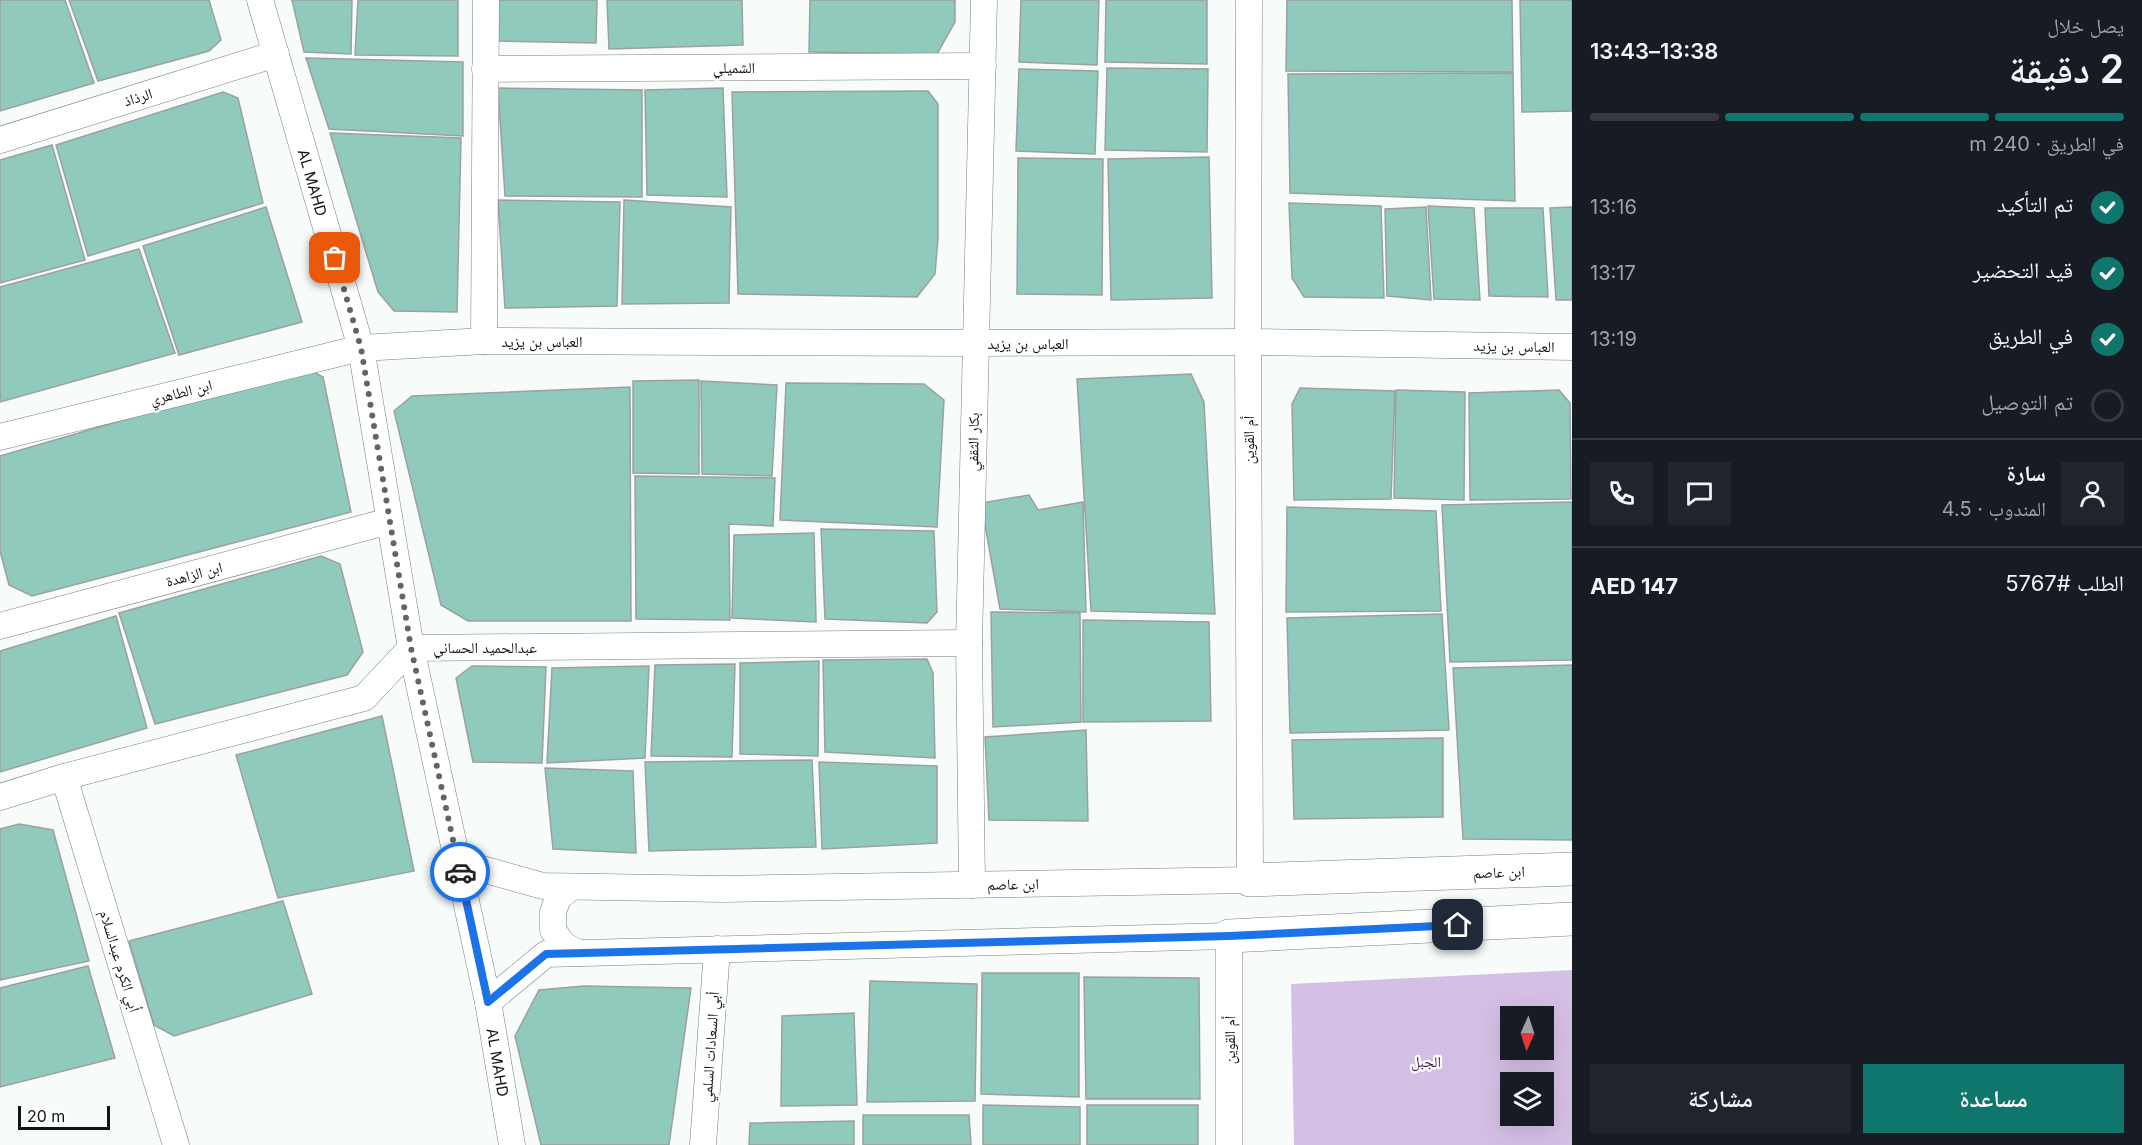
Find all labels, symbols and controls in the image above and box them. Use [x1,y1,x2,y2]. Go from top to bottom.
text: يصل خلال [2047,14,2124,38]
text: 13:38–13:43 [1590,38,1718,64]
text: 2 دقيقة [2009,45,2124,92]
street label: الشميلي [713,58,755,79]
street label: الرذاذ [121,84,155,110]
text: في الطريق · 240 m [1969,132,2124,156]
street label: AL MAHD [294,147,332,218]
text: تم التأكيد [1997,191,2073,217]
icon: check [2091,191,2124,224]
text: 13:16 [1590,195,1637,219]
pin [309,232,360,283]
icon: bag [318,241,351,274]
text: قيد التحضير [1973,257,2073,283]
icon: check [2091,257,2124,290]
text: 13:17 [1590,261,1636,285]
text: في الطريق [1988,323,2073,349]
icon: check [2091,323,2124,356]
text: 13:19 [1590,327,1637,351]
street label: العباس بن يزيد [501,332,583,352]
street label: العباس بن يزيد [987,334,1069,354]
street label: العباس بن يزيد [1473,336,1555,357]
street label: ابن الطاهري [148,375,215,412]
text: تم التوصيل [1981,389,2073,415]
street label: بكار الثقفي [963,412,986,472]
street label: أم القوين [1239,416,1259,464]
text: سارة [2007,460,2046,486]
button: phone [1590,462,1653,525]
button: chat [1668,462,1731,525]
button: person [2061,462,2124,525]
text: المندوب · 4.5 [1942,497,2046,521]
street label: ابن الزاهدة [164,557,225,592]
text: الطلب #5767 [2005,570,2124,596]
text: AED 147 [1590,573,1678,599]
street label: عبدالحميد الحساني [433,638,537,659]
courier [430,842,490,902]
icon: car [444,856,477,889]
street label: ابن عاصم [1473,862,1525,883]
street label: ابن عاصم [987,874,1039,895]
pin [1432,899,1483,950]
street label: أبي الكرم عبدالسلام [93,908,145,1015]
icon: home [1441,908,1474,941]
street label: أبي السعادات السلمي [697,991,726,1103]
north arrow [1500,1006,1554,1060]
map controls [1500,1006,1554,1126]
street label: أم القوين [1220,1016,1240,1064]
street label: AL MAHD [483,1027,513,1098]
park label: الجبل [1411,1052,1441,1072]
button: مشاركة [1590,1064,1851,1133]
button: مساعدة [1863,1064,2124,1133]
button: layers [1500,1072,1554,1126]
scale bar [18,1103,110,1130]
text: 20 m [27,1106,65,1126]

